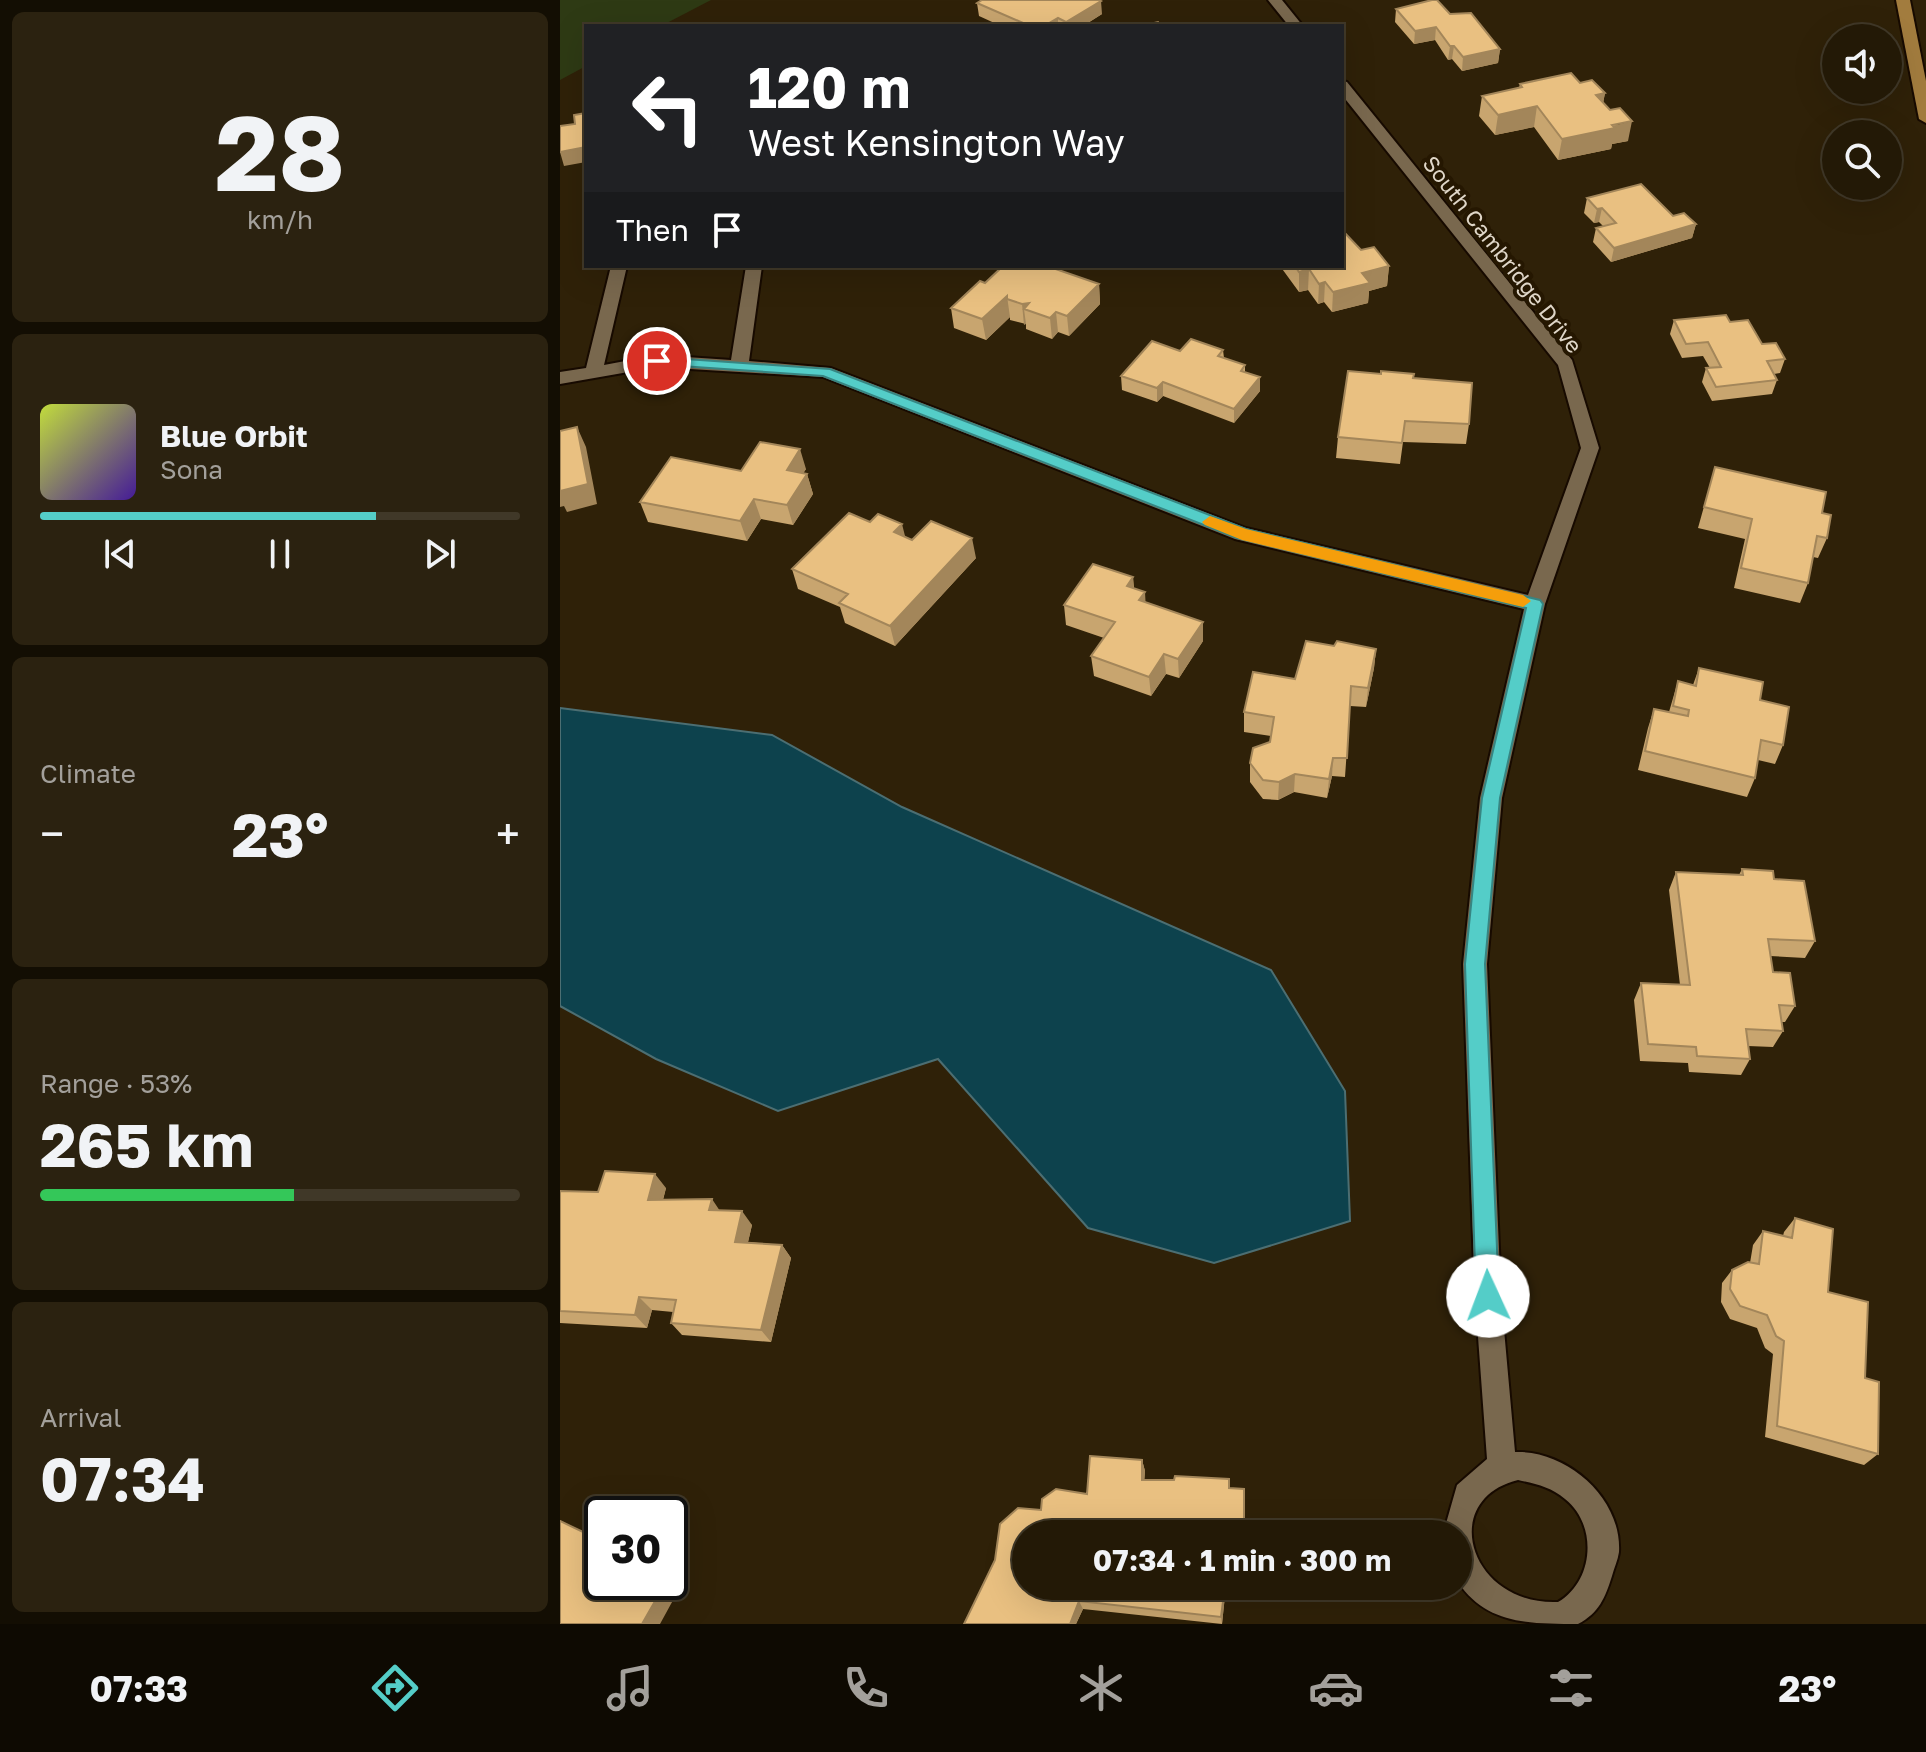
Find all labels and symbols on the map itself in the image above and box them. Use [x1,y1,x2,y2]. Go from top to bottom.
street label: South Cambridge Drive [1418,150,1588,358]
pin [623,327,691,395]
position arrow [1446,1254,1530,1338]
speed limit sign: 30 [584,1496,688,1600]

